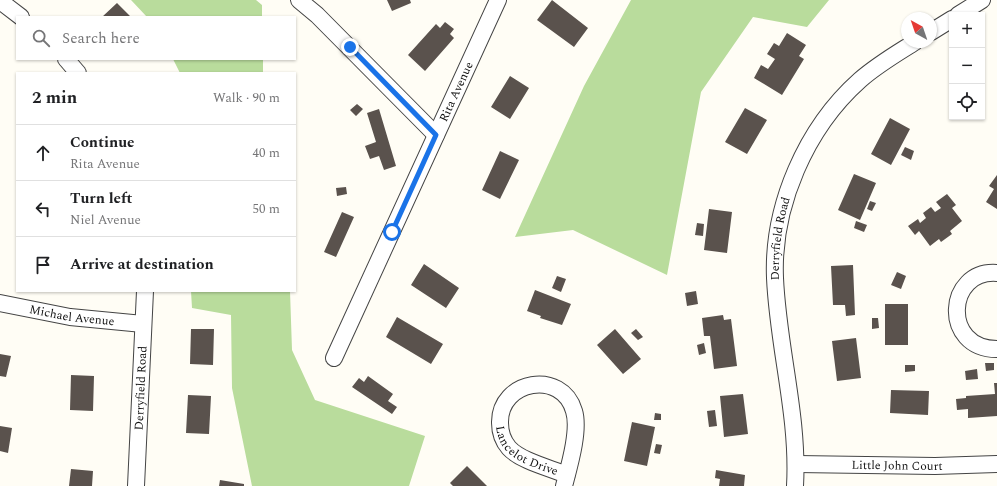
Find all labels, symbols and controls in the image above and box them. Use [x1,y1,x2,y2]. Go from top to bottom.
north arrow [901,12,937,48]
map controls [949,12,985,120]
button: + [949,12,985,48]
search box [16,16,296,60]
icon: search [30,27,52,49]
text: Search here [62,27,140,50]
route end [341,38,359,56]
button: − [949,48,985,84]
street label: Rita Avenue [434,58,478,125]
button: locate [949,84,985,120]
text: 2 min [32,85,77,111]
text: Walk · 90 m [213,88,280,108]
text: Continue [70,131,135,154]
icon: ahead [32,142,54,164]
text: 40 m [253,143,280,163]
text: Rita Avenue [70,154,140,174]
text: Turn left [70,187,132,210]
street label: Derryfield Road [765,194,795,281]
icon: left [32,198,54,220]
text: 50 m [253,199,280,219]
text: Niel Avenue [70,210,141,230]
route start [383,223,401,241]
text: Arrive at destination [70,253,214,276]
icon: arrive [32,254,54,276]
street label: Michael Avenue [28,300,115,331]
street label: Derryfield Road [129,345,152,431]
street label: Lancelot Drive [491,424,561,480]
street label: Little John Court [851,455,943,476]

